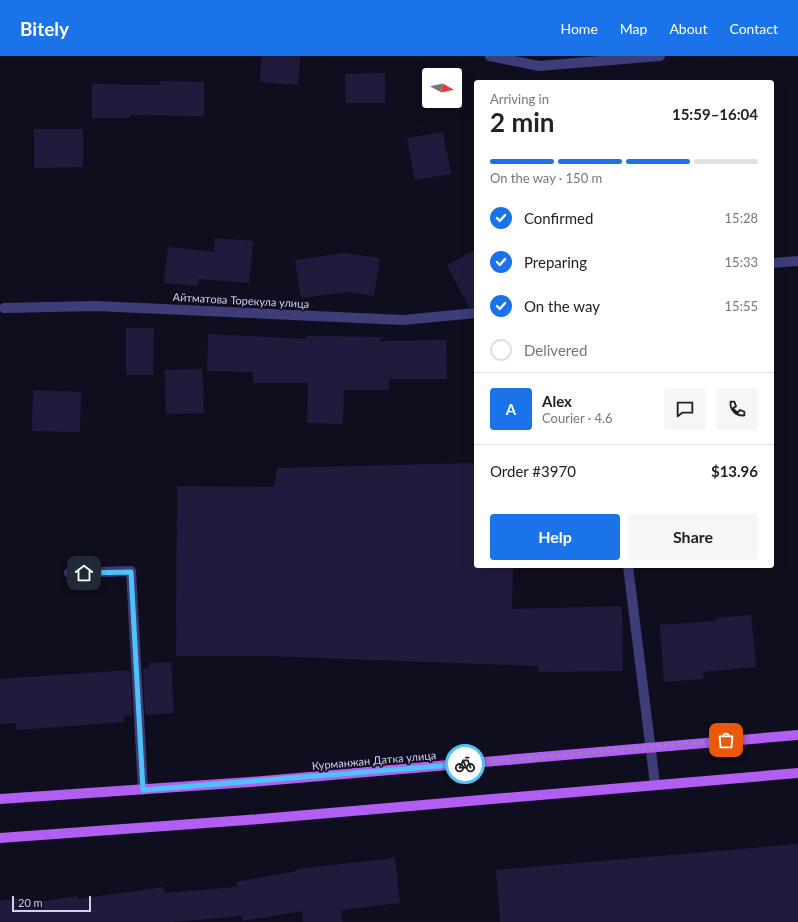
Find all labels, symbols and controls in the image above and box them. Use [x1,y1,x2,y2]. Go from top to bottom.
text: Bitely [20,17,69,40]
text: Home [560,20,598,37]
text: Map [620,20,647,37]
text: About [669,20,707,37]
text: Contact [729,20,778,37]
north arrow [422,68,462,108]
map controls [422,68,462,108]
text: Arriving in [490,91,549,107]
text: 15:59–16:04 [672,105,758,123]
text: 2 min [490,106,554,138]
text: On the way · 150 m [490,170,602,186]
icon: check [490,207,512,229]
text: Confirmed [524,209,593,227]
text: 15:28 [725,210,758,226]
icon: check [490,251,512,273]
text: Preparing [524,253,587,271]
text: 15:33 [725,254,758,270]
street label: Айтматова Торекула улица [172,290,310,310]
icon: check [490,295,512,317]
text: On the way [524,297,600,315]
text: 15:55 [725,298,758,314]
text: Delivered [524,341,587,359]
button: chat [664,388,706,430]
button: phone [716,388,758,430]
text: Alex [542,392,572,410]
text: A [506,400,516,418]
text: Courier · 4.6 [542,410,613,426]
text: Order #3970 [490,462,576,480]
text: $13.96 [711,462,758,480]
button: Help [490,514,620,560]
button: Share [628,514,758,560]
pin [67,556,101,590]
icon: home [73,562,95,584]
pin [709,723,743,757]
icon: bag [715,729,737,751]
courier [445,744,485,784]
street label: Курманжан Датка улица [311,748,437,772]
icon: bike [454,753,476,775]
scale bar [12,894,91,913]
text: 20 m [18,896,43,909]

